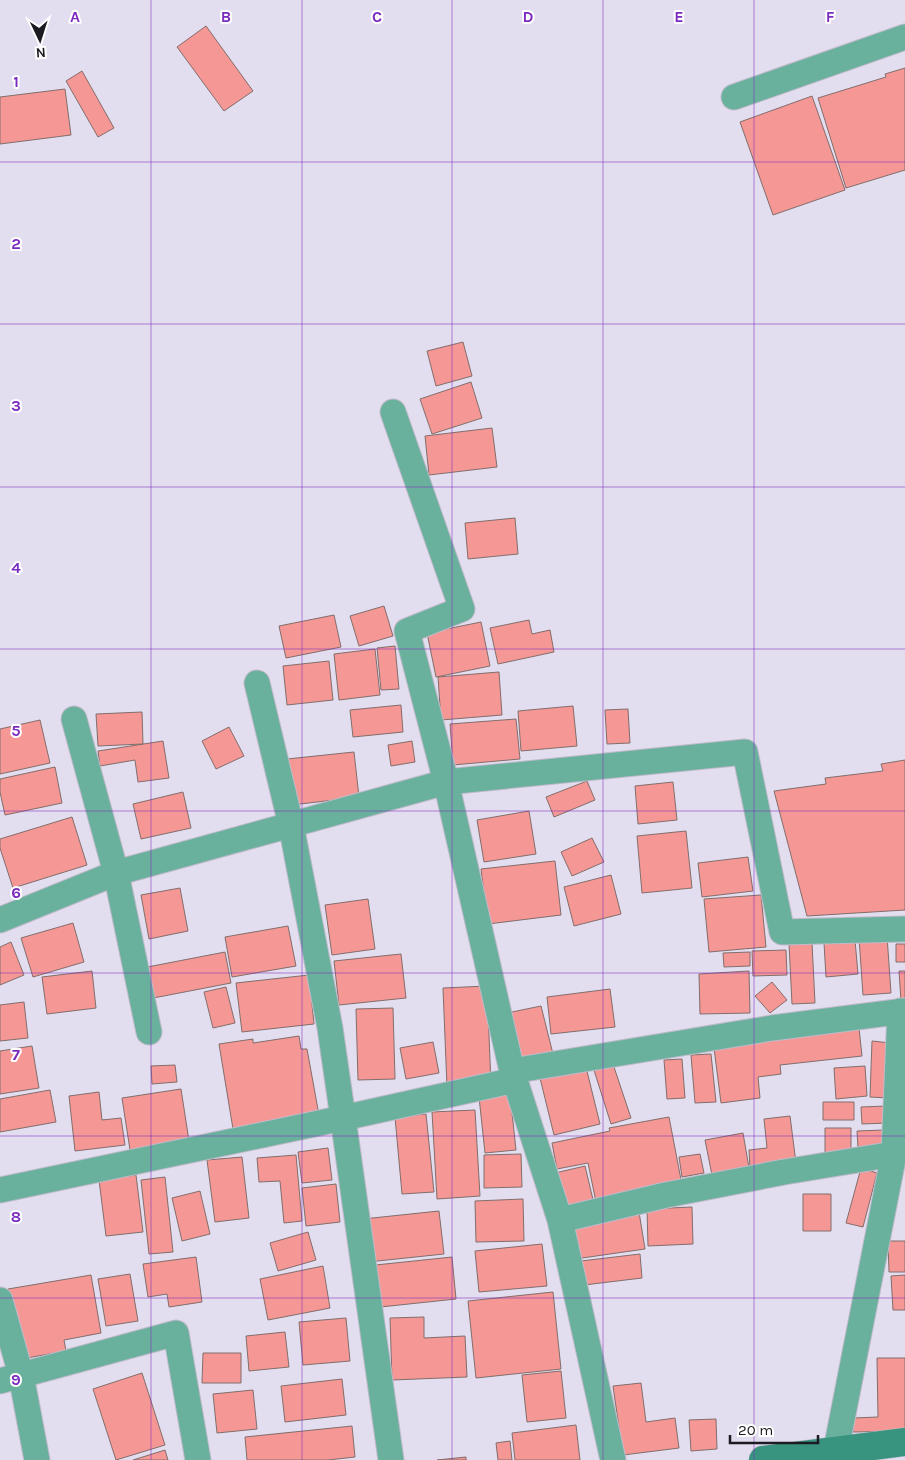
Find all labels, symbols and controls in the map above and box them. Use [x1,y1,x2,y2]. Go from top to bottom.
text: A [70,7,80,26]
text: B [221,7,231,26]
text: C [372,7,382,26]
text: D [523,7,534,26]
text: E [674,7,684,26]
text: F [826,7,835,26]
north arrow [15,15,65,65]
text: N [35,44,46,61]
text: 1 [13,72,19,91]
text: 2 [11,234,21,253]
text: 3 [11,396,21,415]
text: 4 [11,558,21,577]
text: 5 [11,721,21,740]
text: 6 [11,883,21,902]
text: 7 [12,1045,20,1064]
text: 8 [11,1207,21,1226]
text: 9 [11,1370,21,1389]
scale bar [730,1412,818,1444]
text: 20 m [738,1421,773,1439]

